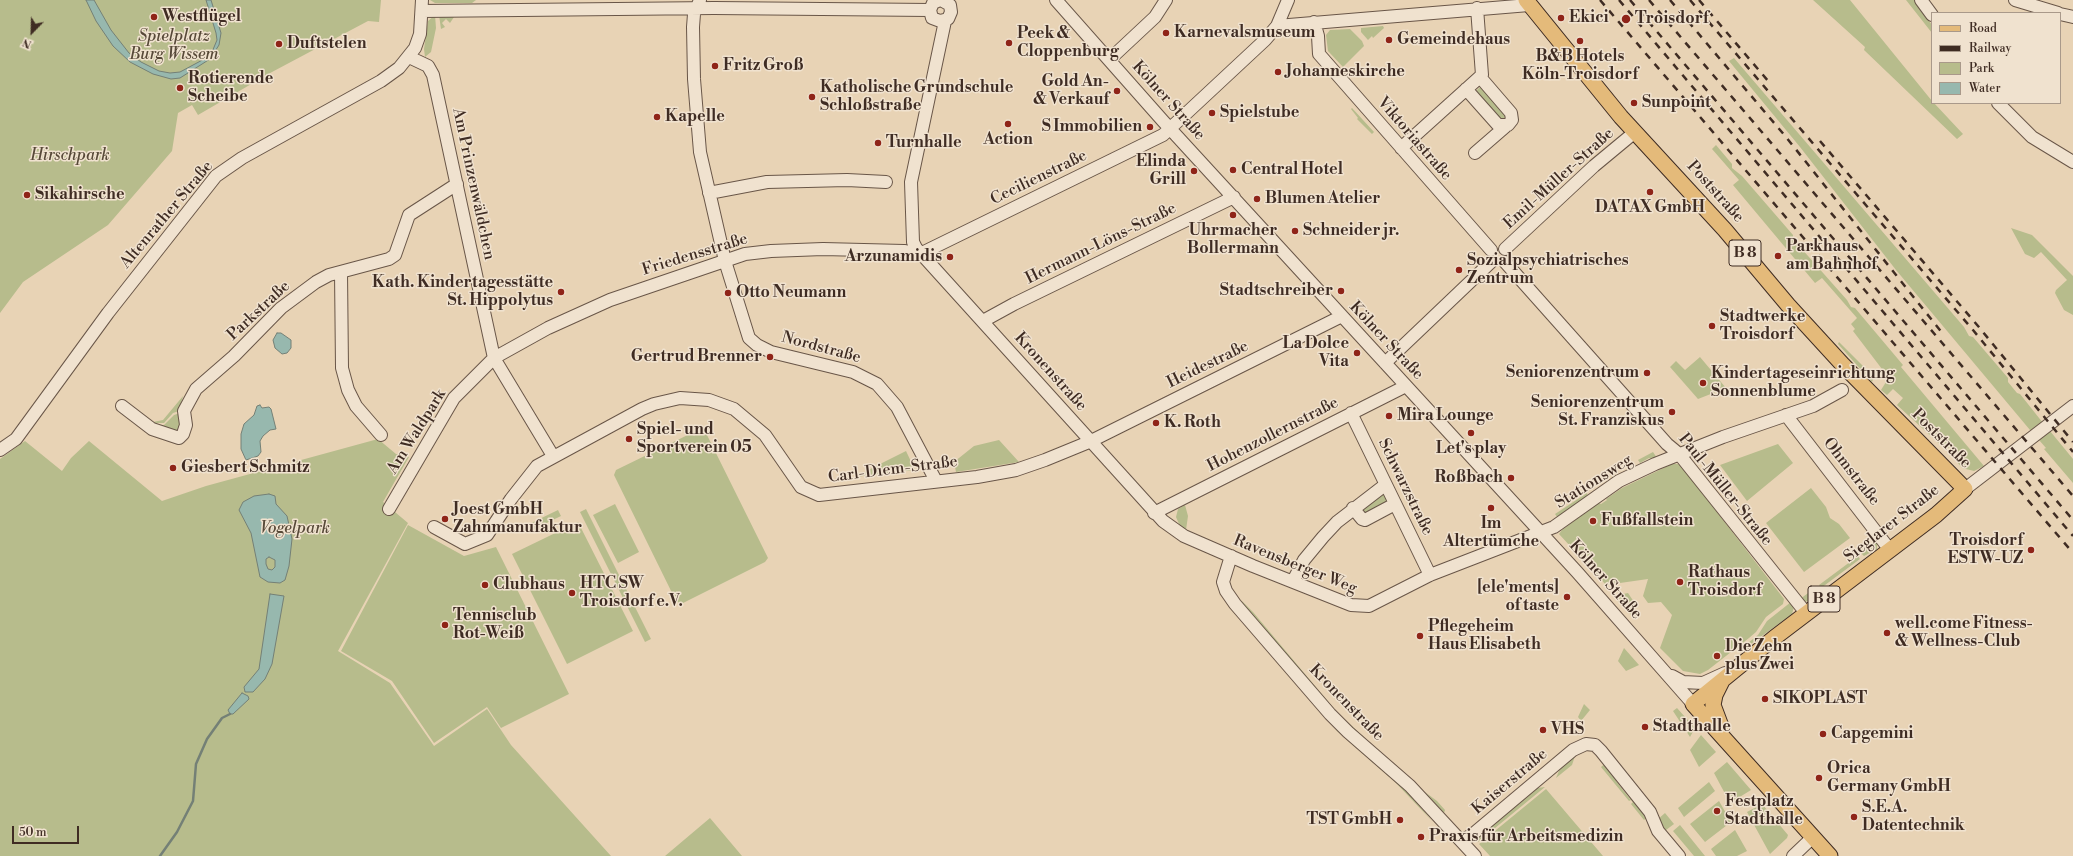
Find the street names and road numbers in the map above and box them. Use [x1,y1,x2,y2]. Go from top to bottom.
street label: Kölner Straße [1127,57,1209,145]
street label: Viktoriastraße [1373,93,1455,185]
street label: Am Prinzenwäldchen [448,106,498,262]
street label: Emil-Müller-Straße [1500,124,1618,234]
street label: Cecilienstraße [988,146,1090,210]
street label: Altenrather Straße [116,157,218,273]
street label: Poststraße [1682,157,1748,227]
street label: Hermann-Löns-Straße [1023,199,1179,289]
street label: Friedensstraße [640,230,750,280]
road number: B 8 [1729,240,1761,266]
street label: Parkstraße [224,277,294,345]
street label: Kölner Straße [1345,298,1427,384]
street label: Nordstraße [779,328,863,368]
street label: Kronenstraße [1010,329,1090,415]
street label: Heidestraße [1164,337,1252,393]
street label: Am Waldpark [383,386,451,478]
street label: Hohenzollernstraße [1204,394,1342,476]
street label: Poststraße [1907,405,1975,473]
street label: Paul-Müller-Straße [1674,430,1776,550]
street label: Ohmstraße [1819,434,1883,510]
street label: Schwarzstraße [1373,436,1437,538]
street label: Stationsweg [1552,451,1636,513]
street label: Carl-Diem-Straße [827,453,959,487]
street label: Sieglarer Straße [1841,481,1943,567]
street label: Ravensberger Weg [1230,531,1360,599]
street label: Kölner Straße [1564,536,1646,624]
road number: B 8 [1808,586,1840,612]
street label: Kronenstraße [1305,661,1387,745]
street label: Kaiserstraße [1468,745,1552,819]

